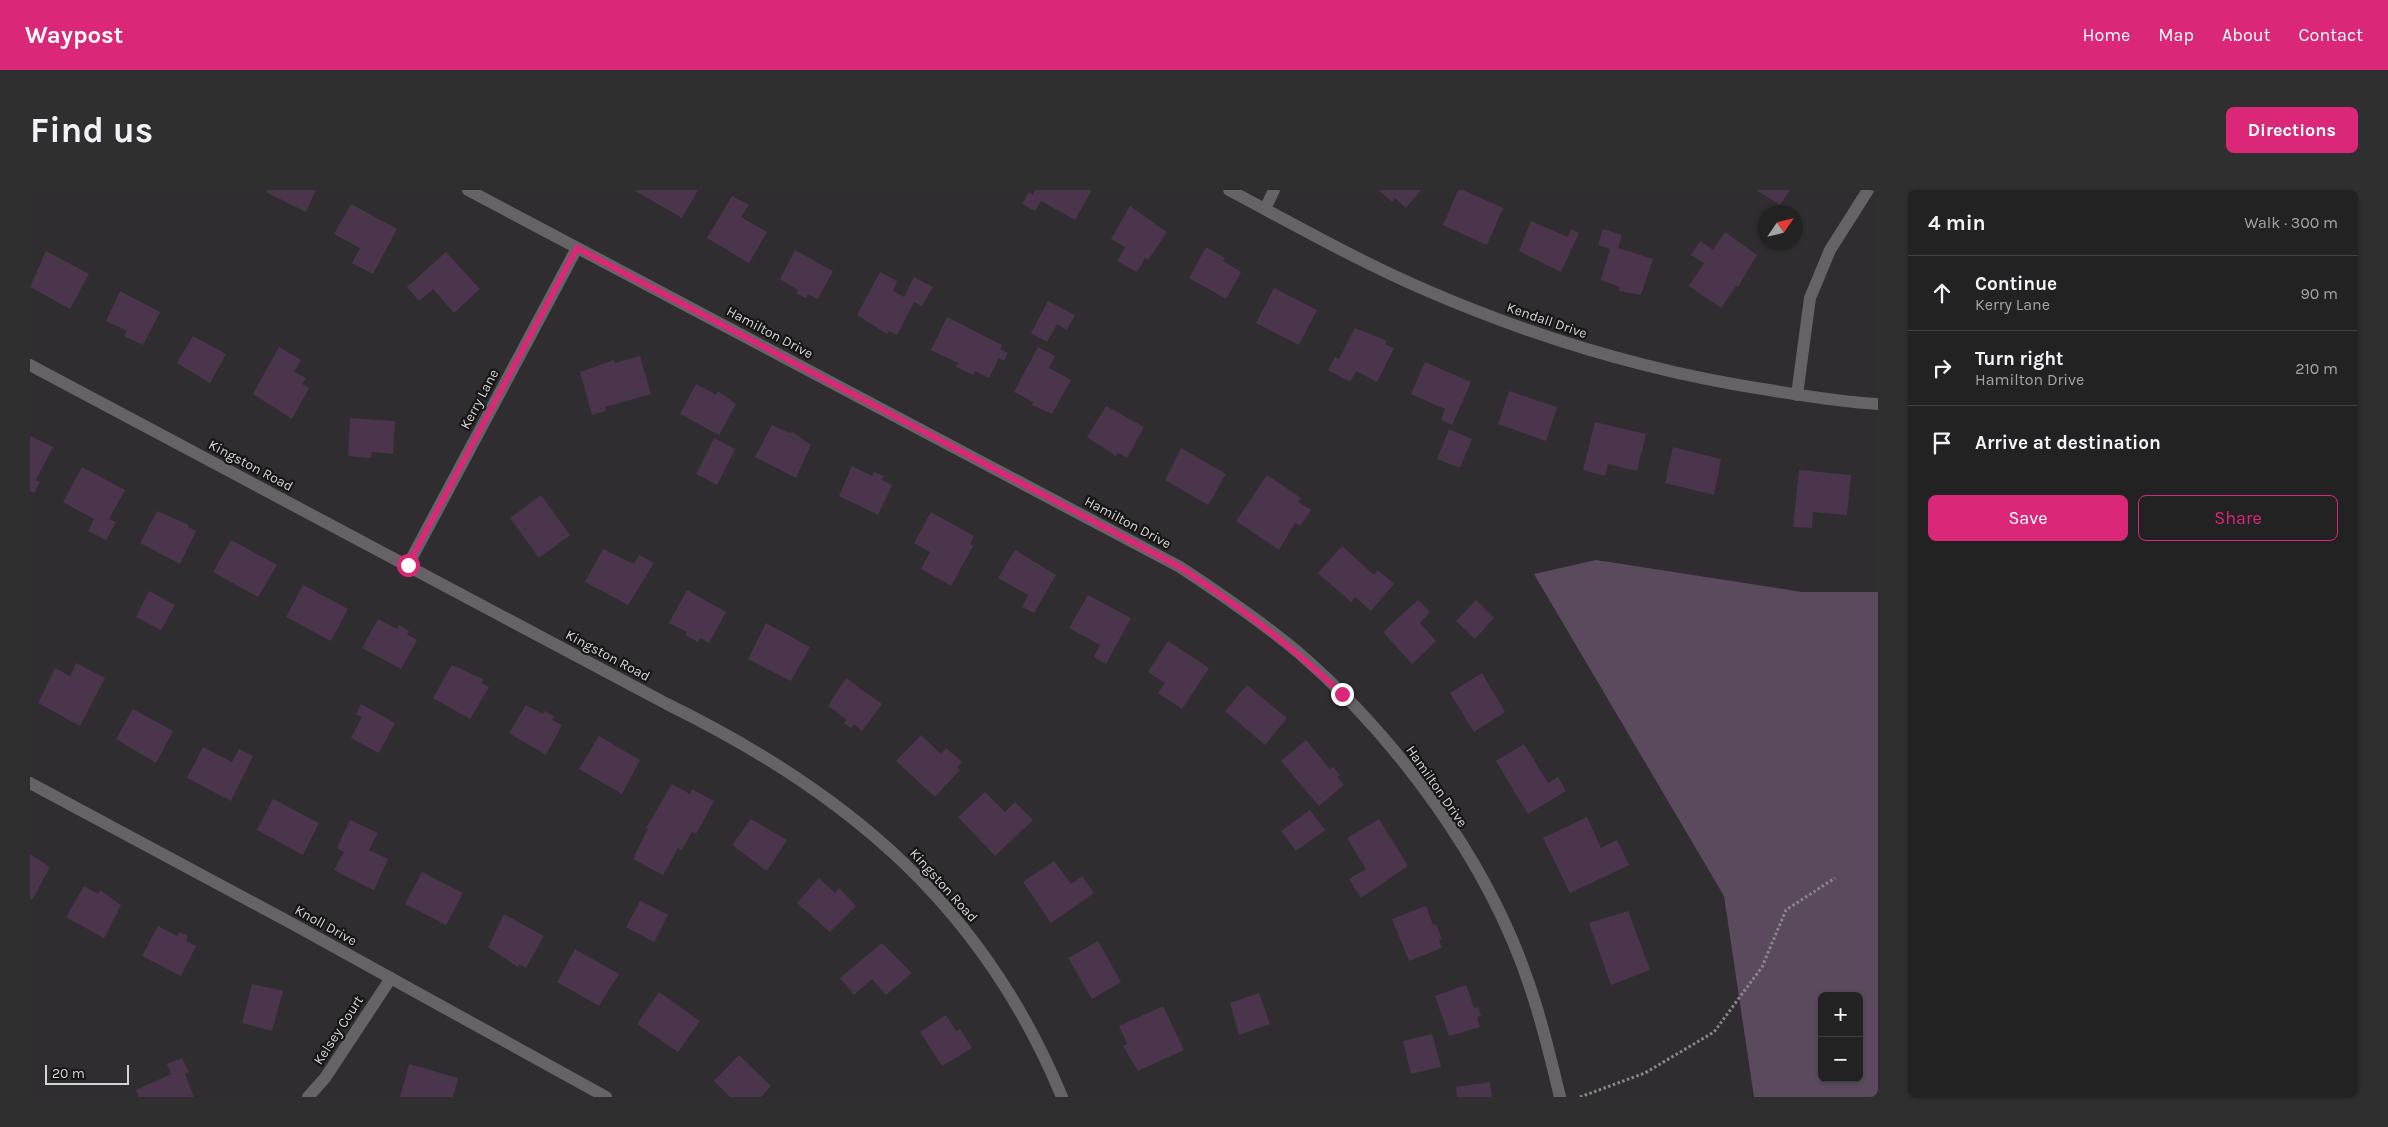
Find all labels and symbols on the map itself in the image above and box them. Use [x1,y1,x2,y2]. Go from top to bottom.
north arrow [1758,205,1803,250]
street label: Kendall Drive [1504,299,1589,342]
street label: Hamilton Drive [724,302,816,362]
street label: Kerry Lane [457,366,502,432]
street label: Kingston Road [206,436,296,495]
street label: Hamilton Drive [1082,492,1174,552]
route start [397,554,420,577]
street label: Kingston Road [563,626,653,685]
route end [1331,683,1354,706]
street label: Hamilton Drive [1402,742,1471,830]
street label: Kingston Road [906,845,981,926]
street label: Knoll Drive [292,901,360,949]
street label: Kelsey Court [310,992,367,1068]
scale bar [45,1062,129,1085]

